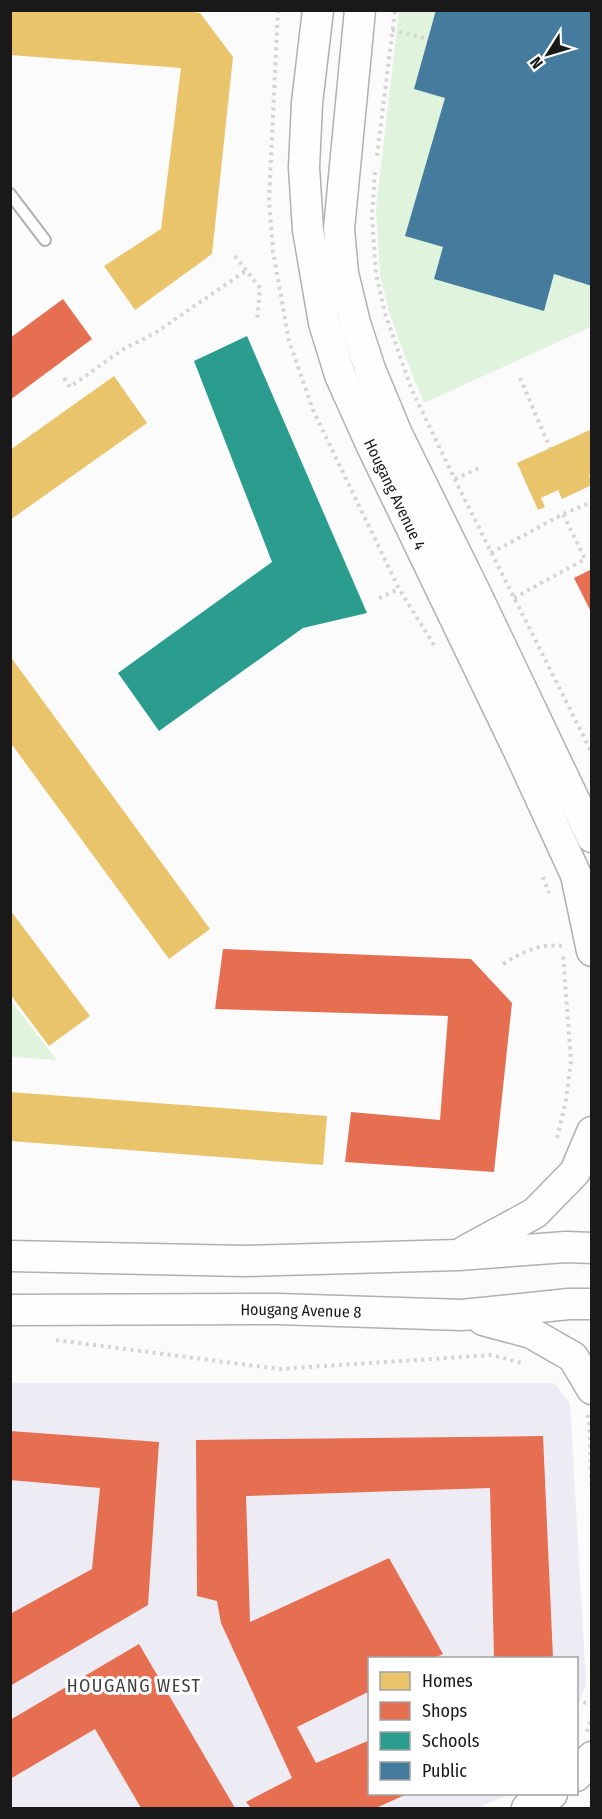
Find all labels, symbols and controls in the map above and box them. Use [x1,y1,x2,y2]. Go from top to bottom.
north arrow [518,24,578,84]
text: N [526,53,547,72]
street label: Hougang Avenue 4 [360,436,430,553]
street label: Hougang Avenue 8 [240,1300,362,1322]
legend [368,1657,578,1795]
text: Homes [422,1670,473,1692]
district label: HOUGANG WEST [67,1675,201,1697]
text: Shops [422,1700,467,1722]
text: Schools [422,1730,480,1752]
text: Public [422,1760,467,1782]

